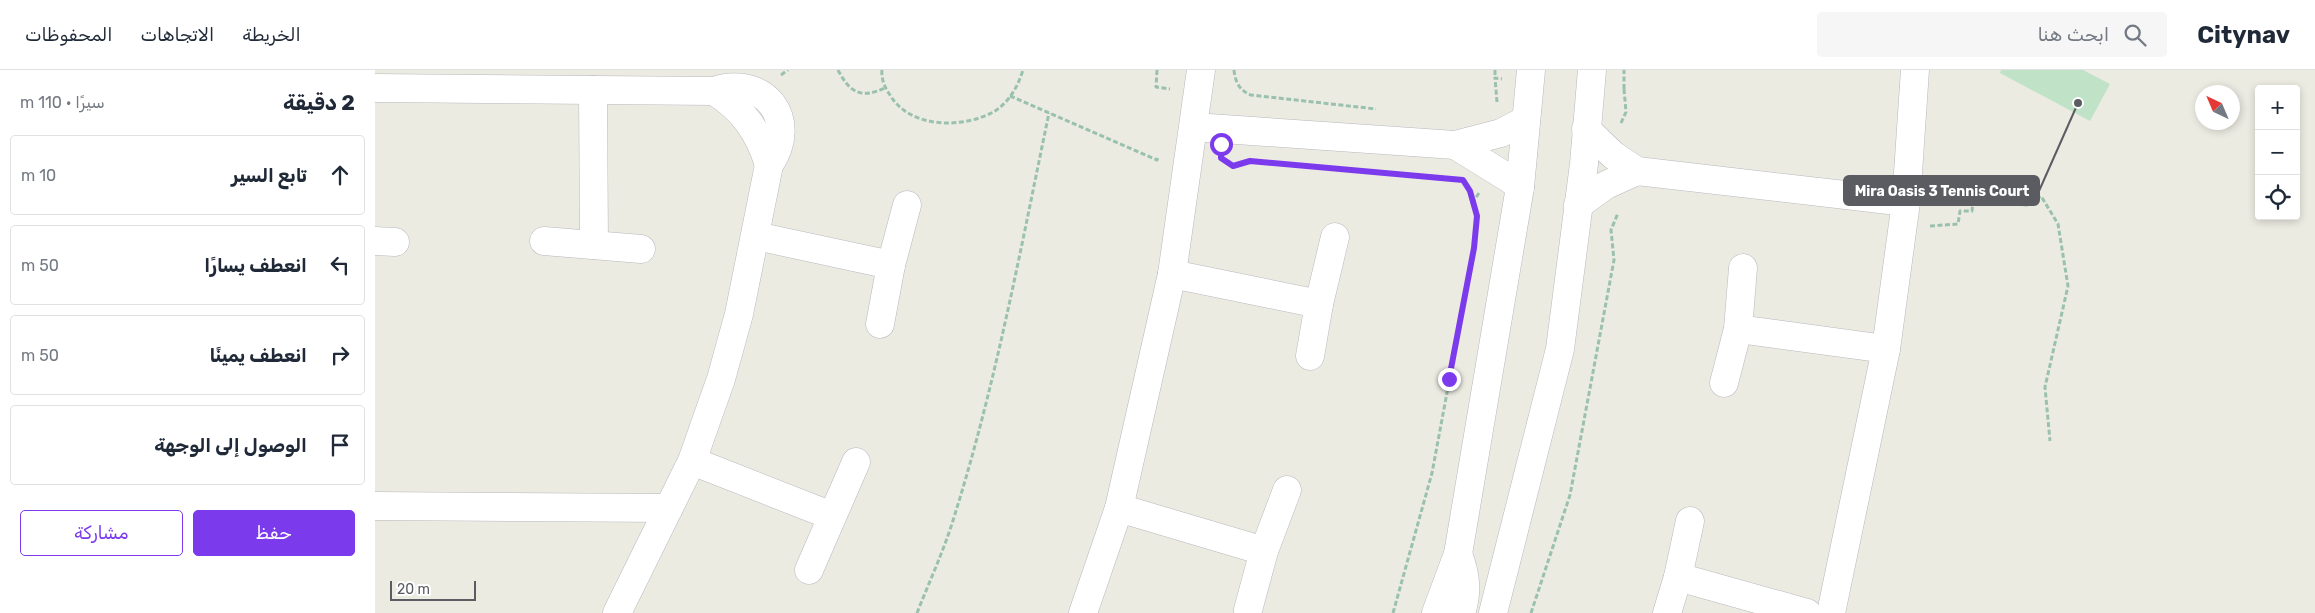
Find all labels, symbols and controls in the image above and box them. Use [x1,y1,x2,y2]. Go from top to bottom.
search box [1817,12,2167,57]
icon: search [2121,21,2149,49]
text: Citynav [2197,21,2290,49]
text: ابحث هنا [2038,23,2109,46]
text: المحفوظات [25,24,112,46]
text: الاتجاهات [140,24,214,46]
text: الخريطة [242,24,301,46]
north arrow [2195,85,2240,130]
map controls [2255,85,2300,220]
button: + [2255,85,2300,130]
text: 2 دقيقة [283,90,355,115]
text: سيرًا · 110 m [20,93,105,112]
button: − [2255,130,2300,175]
route start [1210,133,1233,156]
icon: ahead [326,161,354,189]
text: تابع السير [231,164,307,187]
text: 10 m [21,166,56,185]
button: locate [2255,175,2300,220]
callout: Mira Oasis 3 Tennis Court [1844,176,2039,205]
text: Mira Oasis 3 Tennis Court [1855,183,2030,200]
icon: left [326,251,354,279]
text: انعطف يسارًا [204,254,307,277]
text: 50 m [21,256,59,275]
icon: right [326,341,354,369]
text: انعطف يمينًا [210,344,307,367]
text: 50 m [21,346,59,365]
route end [1438,368,1461,391]
icon: arrive [326,431,354,459]
text: الوصول إلى الوجهة [154,434,307,457]
button: مشاركة [20,510,183,556]
button: حفظ [193,510,355,556]
scale bar [390,578,476,601]
text: 20 m [397,581,430,598]

